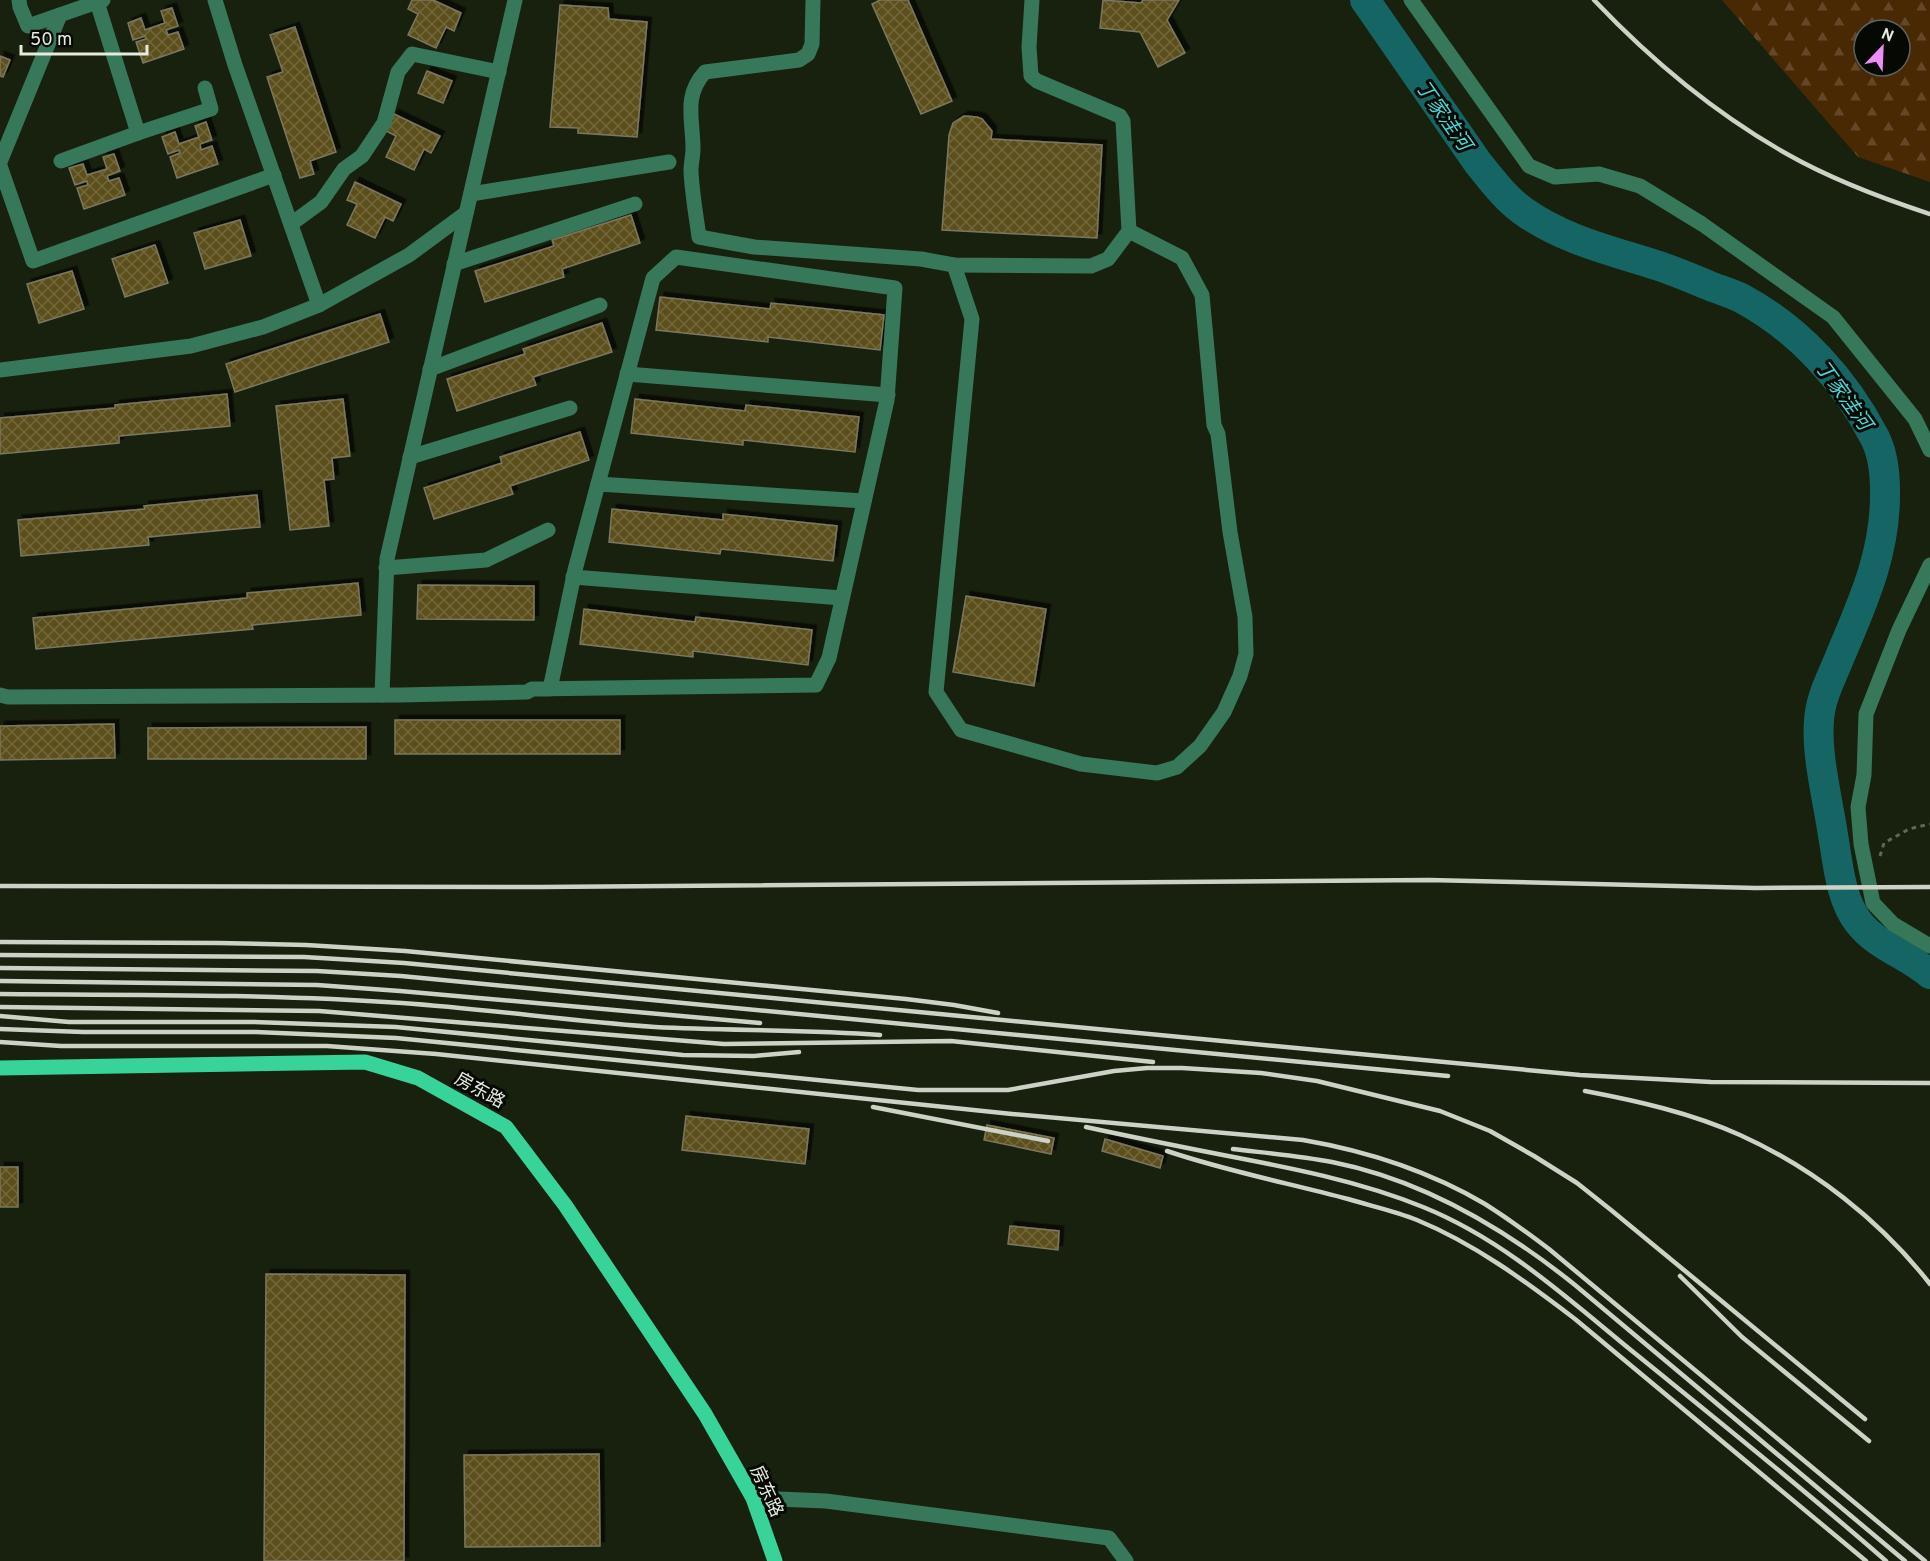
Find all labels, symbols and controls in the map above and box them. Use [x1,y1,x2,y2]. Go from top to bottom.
scale bar [21,18,147,56]
north arrow [1852,18,1912,78]
text: N [1878,25,1896,47]
text: 50 m [30,29,72,52]
water label: 丁家洼河 [1409,76,1478,160]
water label: 丁家洼河 [1808,356,1879,439]
street label: 房东路 [450,1068,508,1114]
street label: 房东路 [744,1462,787,1521]

